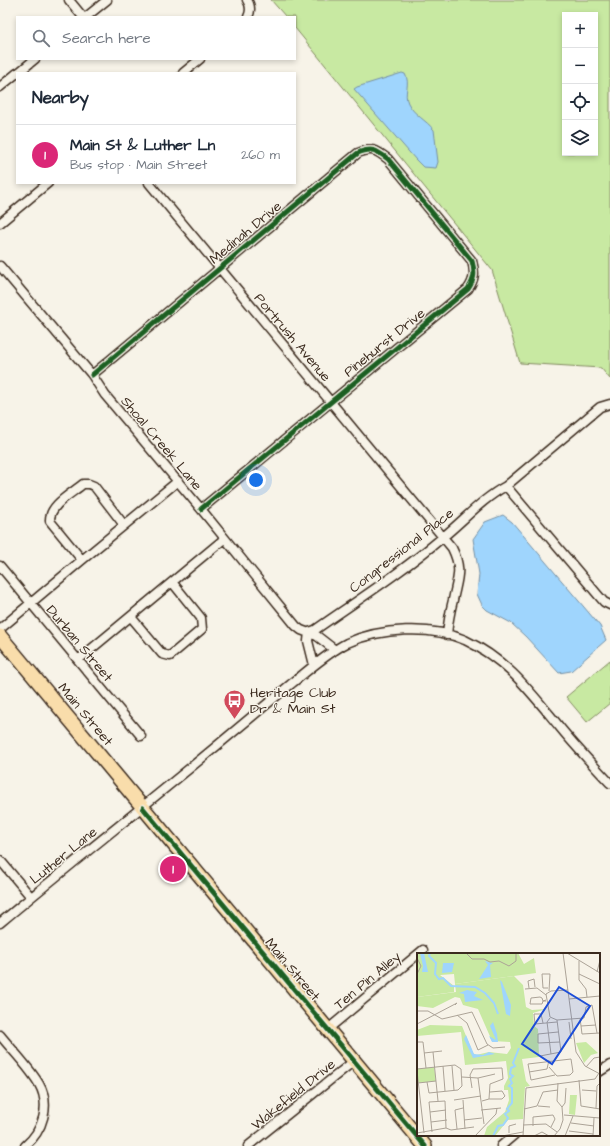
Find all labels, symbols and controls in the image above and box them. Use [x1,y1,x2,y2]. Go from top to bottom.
map controls [562,12,598,156]
button: + [562,12,598,48]
search box [16,16,296,60]
icon: search [30,27,52,49]
text: Search here [62,28,151,49]
button: − [562,48,598,84]
button: locate [562,84,598,120]
text: Nearby [32,86,89,110]
button: layers [562,120,598,156]
text: Main St & Luther Ln [70,135,215,156]
text: 1 [44,146,46,164]
text: 260 m [241,146,280,164]
text: Bus stop · Main Street [70,156,207,174]
street label: Medinah Drive [205,196,286,269]
street label: Portrush Avenue [249,289,336,387]
street label: Pinehurst Drive [340,303,430,382]
street label: Shoal Creek Lane [116,392,207,495]
your location [246,470,266,490]
street label: Congressional Place [345,503,459,598]
street label: Durban Street [41,601,118,687]
street label: Main Street [53,679,118,751]
place label: Heritage Club Dr & Main St [250,683,336,719]
bus stop icon: Heritage Club Dr & Main St [222,687,248,720]
street label: Luther Lane [26,822,102,889]
pin: 1 [160,854,186,884]
street label: Main Street [260,934,325,1006]
street label: Ten Pin Alley [330,947,405,1015]
inset map [417,953,600,1136]
street label: Wakefield Drive [247,1054,340,1135]

